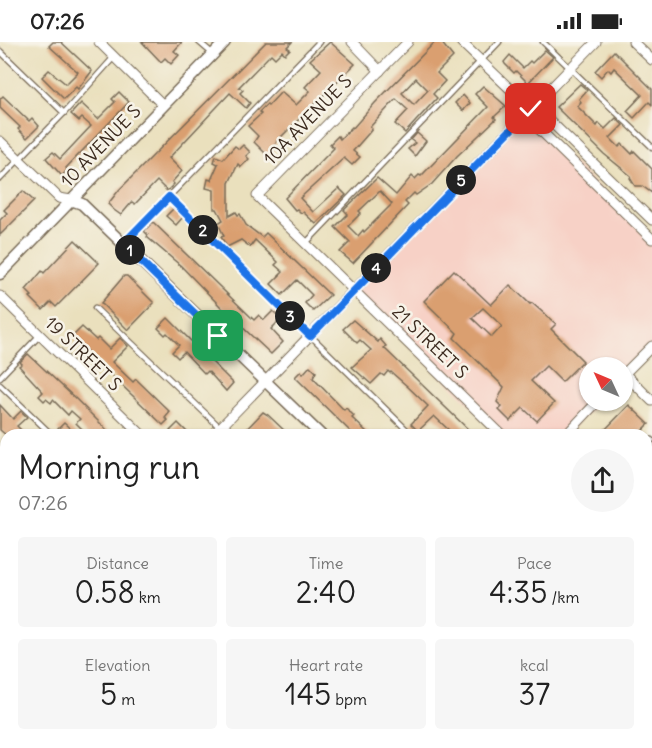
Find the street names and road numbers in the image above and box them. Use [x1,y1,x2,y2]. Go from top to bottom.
street label: 10A AVENUE S [259,69,357,170]
street label: 10 AVENUE S [56,100,146,192]
street label: 21 STREET S [387,300,473,384]
street label: 19 STREET S [40,312,126,396]

